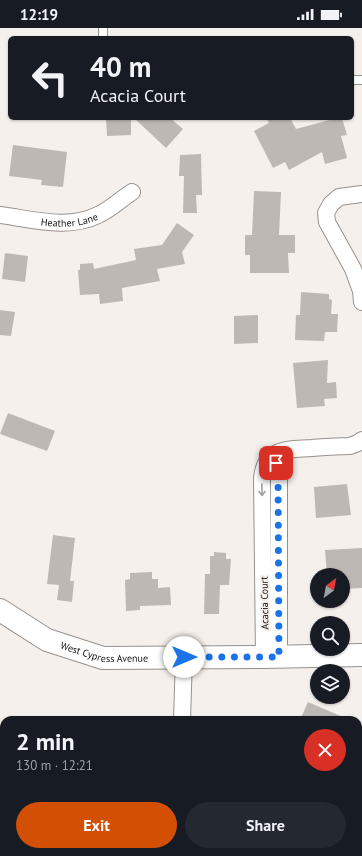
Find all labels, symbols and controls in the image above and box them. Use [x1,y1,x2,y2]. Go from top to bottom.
text: 12:19 [20,5,58,24]
text: 40 m [90,48,151,85]
icon: left [24,52,76,104]
text: Acacia Court [90,84,186,107]
street label: Heather Lane [40,210,100,230]
pin [259,446,293,480]
icon: arrive [265,452,287,474]
one-way arrow [258,483,266,496]
north arrow [310,568,350,608]
map controls [310,568,350,704]
street label: Acacia Court [258,576,271,630]
button: search [310,616,350,656]
position arrow [163,636,205,678]
street label: West Cypress Avenue [59,639,148,665]
button: layers [310,664,350,704]
text: 2 min [16,726,75,757]
button: close [304,729,346,771]
text: 130 m · 12:21 [16,757,93,774]
button: Exit [16,802,177,848]
button: Share [185,802,346,848]

